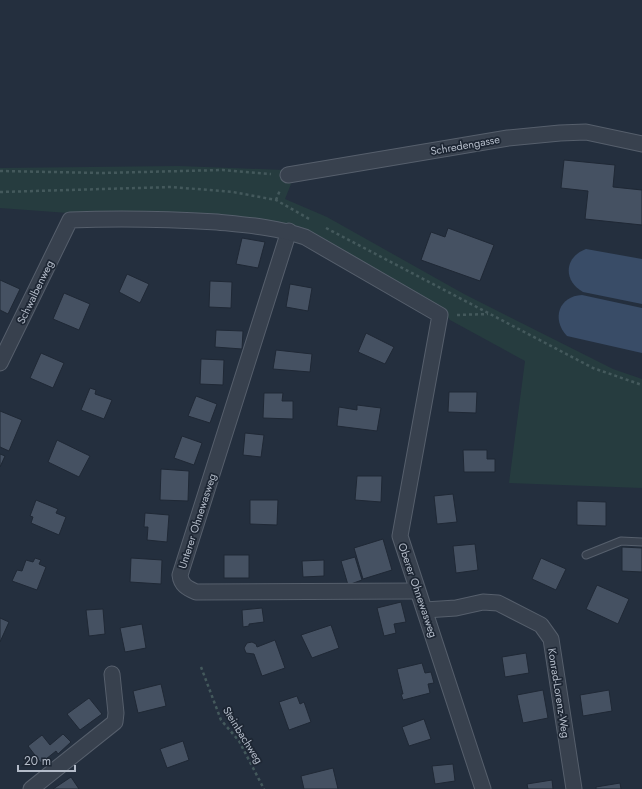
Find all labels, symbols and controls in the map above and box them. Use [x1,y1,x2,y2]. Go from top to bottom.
street label: Schredengasse [429,131,501,159]
street label: Schwalbenweg [13,257,57,327]
street label: Unterer Ohnewasweg [174,471,220,571]
street label: Oberer Ohnewasweg [394,541,442,639]
street label: Konrad-Lorenz-Weg [544,647,574,739]
street label: Steinbachweg [219,703,267,767]
scale bar [18,747,75,773]
text: 20 m [24,752,51,770]

